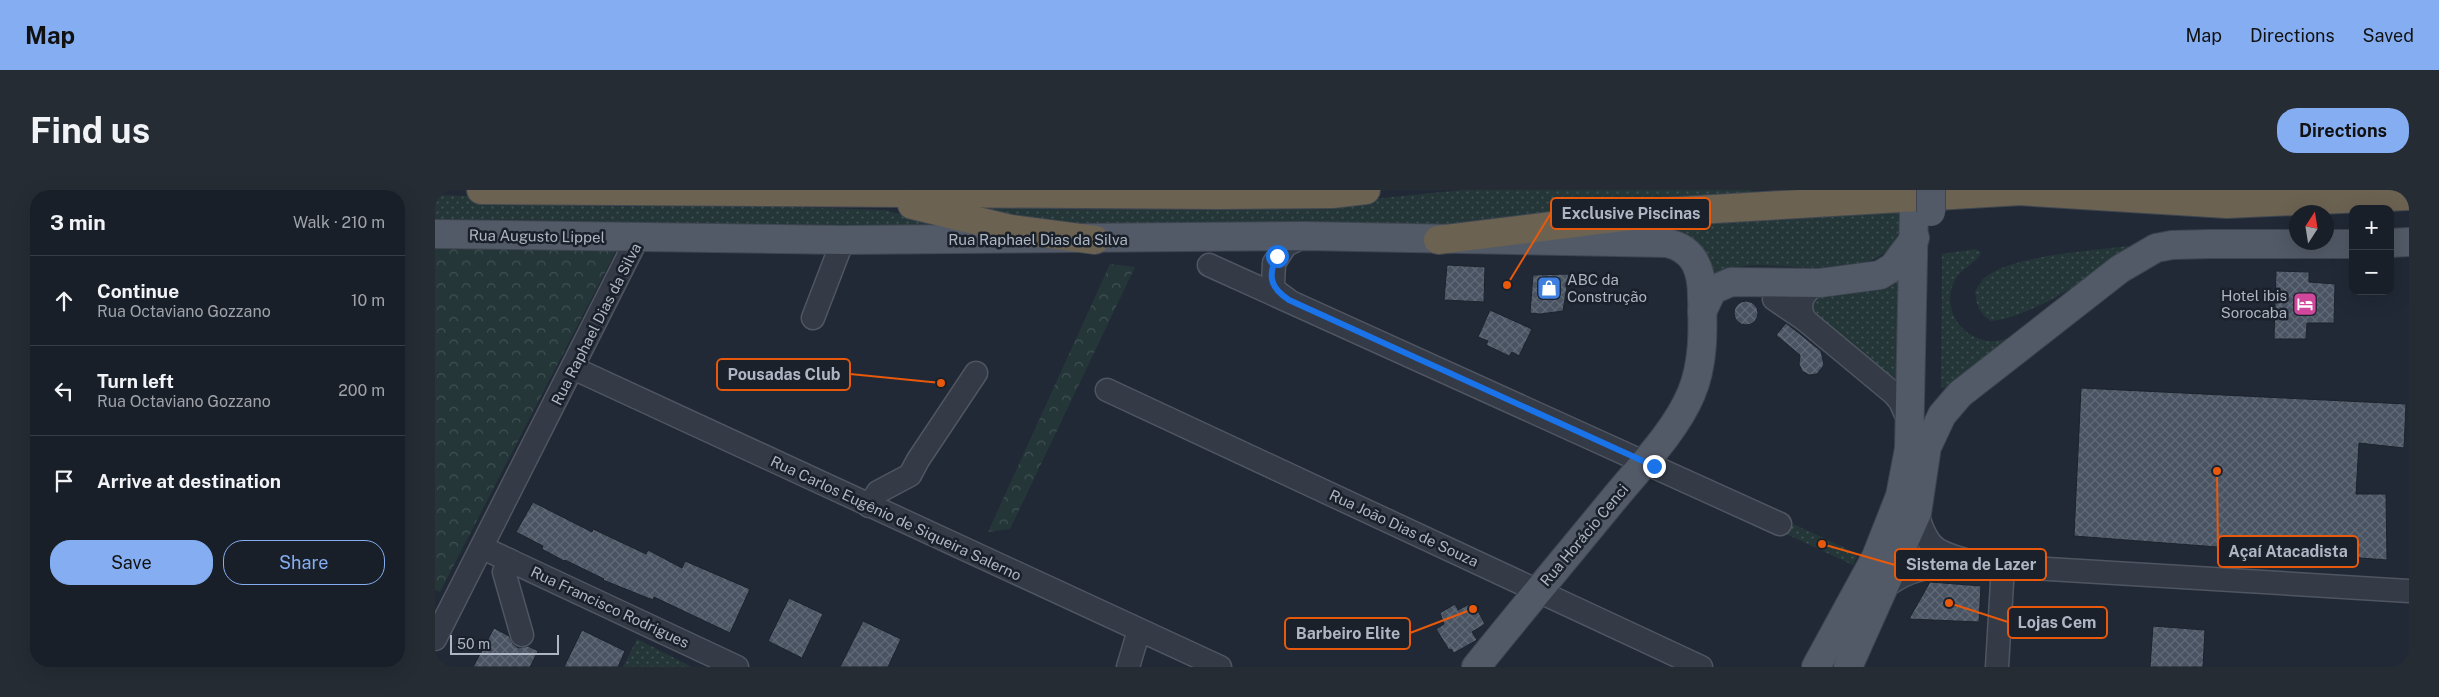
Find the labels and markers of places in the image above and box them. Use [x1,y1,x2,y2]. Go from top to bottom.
callout: Exclusive Piscinas [1551,198,1710,229]
place label: ABC da Construção [1567,271,1647,305]
shop icon: ABC da Construção [1536,275,1562,301]
place label: Hotel ibis Sorocaba [2221,287,2287,321]
hotel icon: Hotel ibis Sorocaba [2292,291,2318,317]
callout: Pousadas Club [717,359,850,390]
callout: Açaí Atacadista [2218,536,2358,567]
callout: Sistema de Lazer [1895,549,2046,580]
callout: Lojas Cem [2008,607,2107,638]
callout: Barbeiro Elite [1285,618,1410,649]

